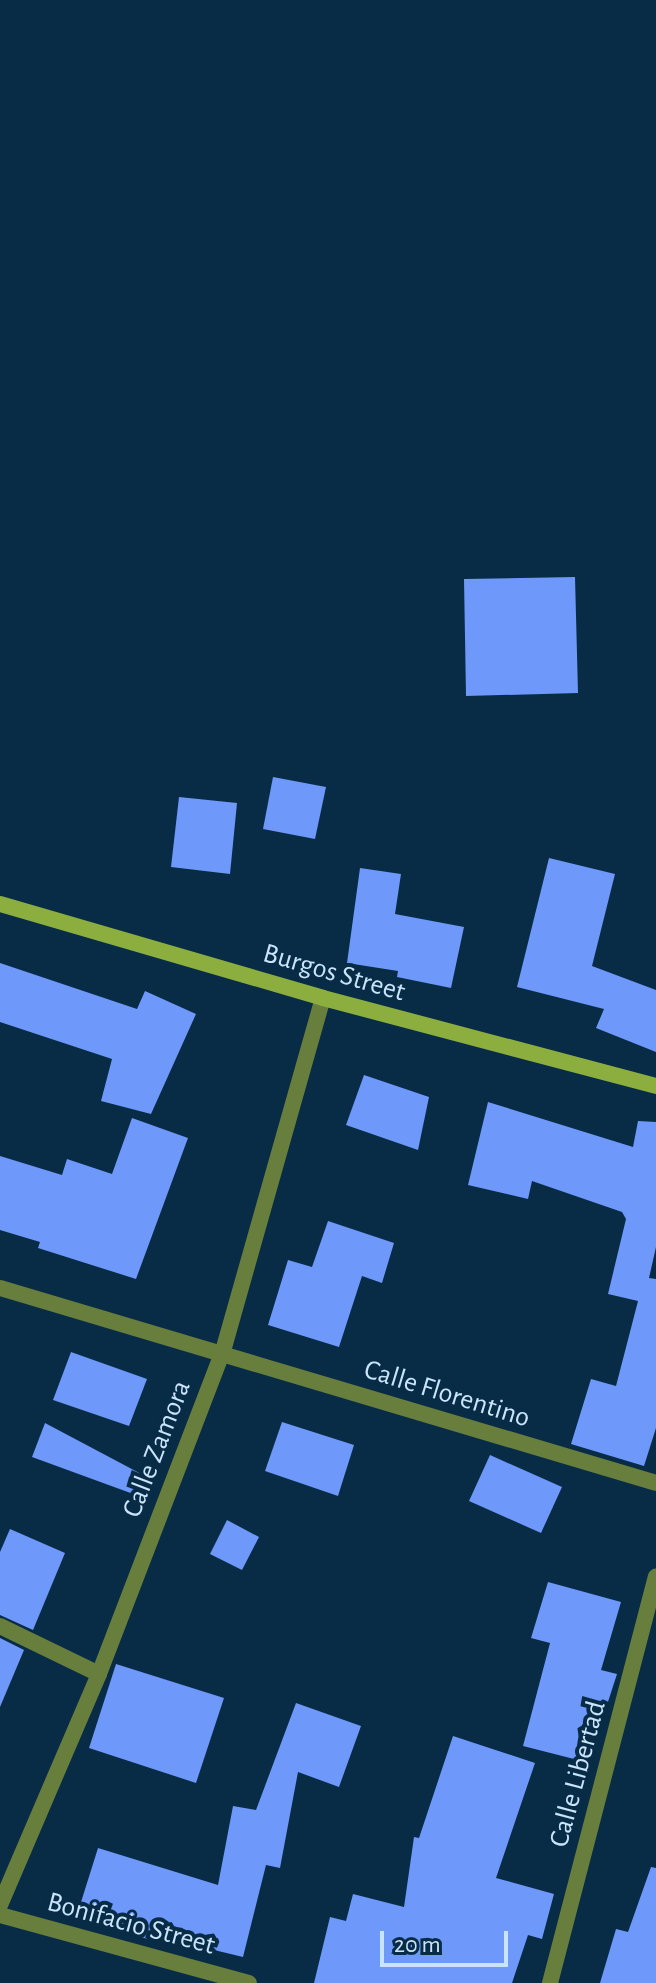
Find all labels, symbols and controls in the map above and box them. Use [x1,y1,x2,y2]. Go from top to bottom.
street label: Burgos Street [259,937,409,1009]
street label: Calle Florentino [360,1353,534,1435]
street label: Calle Zamora [116,1376,198,1522]
street label: Calle Libertad [542,1697,614,1851]
street label: Bonifacio Street [43,1885,219,1963]
scale bar [384,1915,512,1965]
text: 20 m [394,1933,441,1957]

